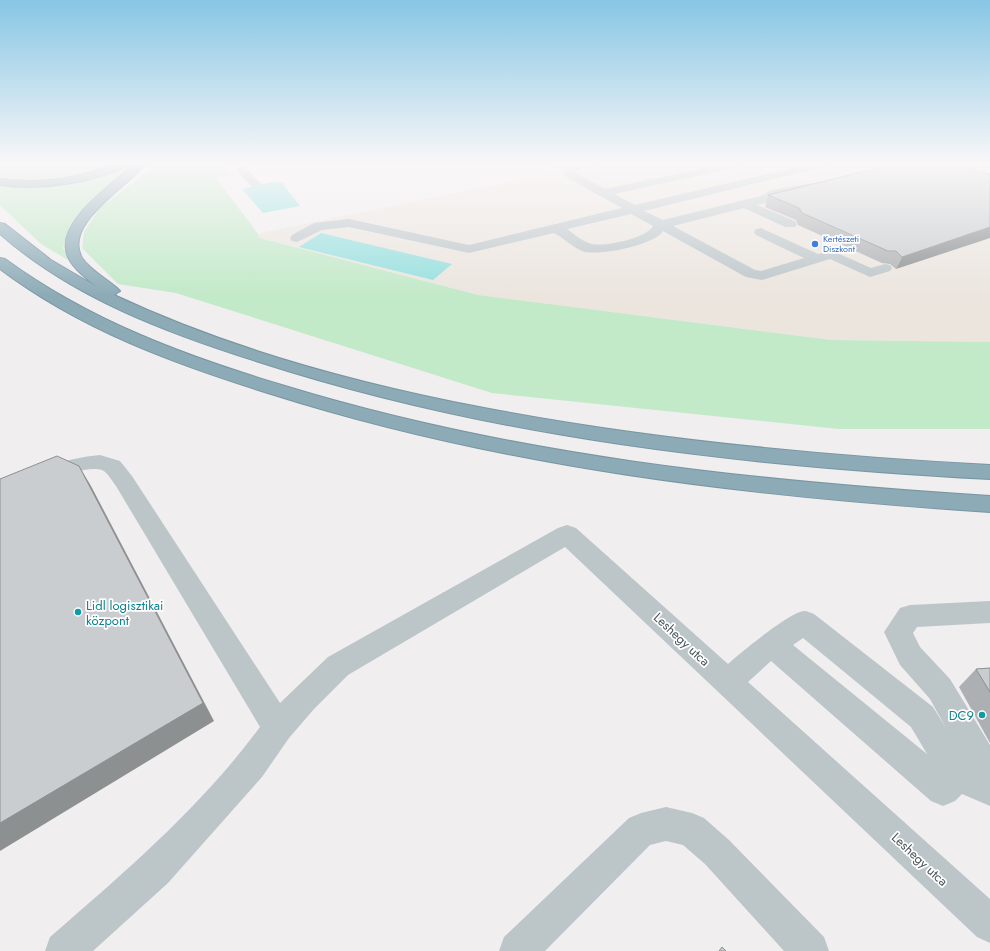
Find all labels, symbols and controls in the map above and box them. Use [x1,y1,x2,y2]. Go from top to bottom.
place label: Kertészeti Diszkont [823,232,859,255]
marker: Kertészeti Diszkont [810,239,820,249]
place label: Lidl logisztikai központ [86,596,163,630]
marker: Lidl logisztikai központ [73,607,83,617]
street label: Leshegy utca [649,608,714,670]
place label: DC9 [949,706,974,725]
marker: DC9 [977,710,987,720]
street label: Leshegy utca [887,828,952,890]

